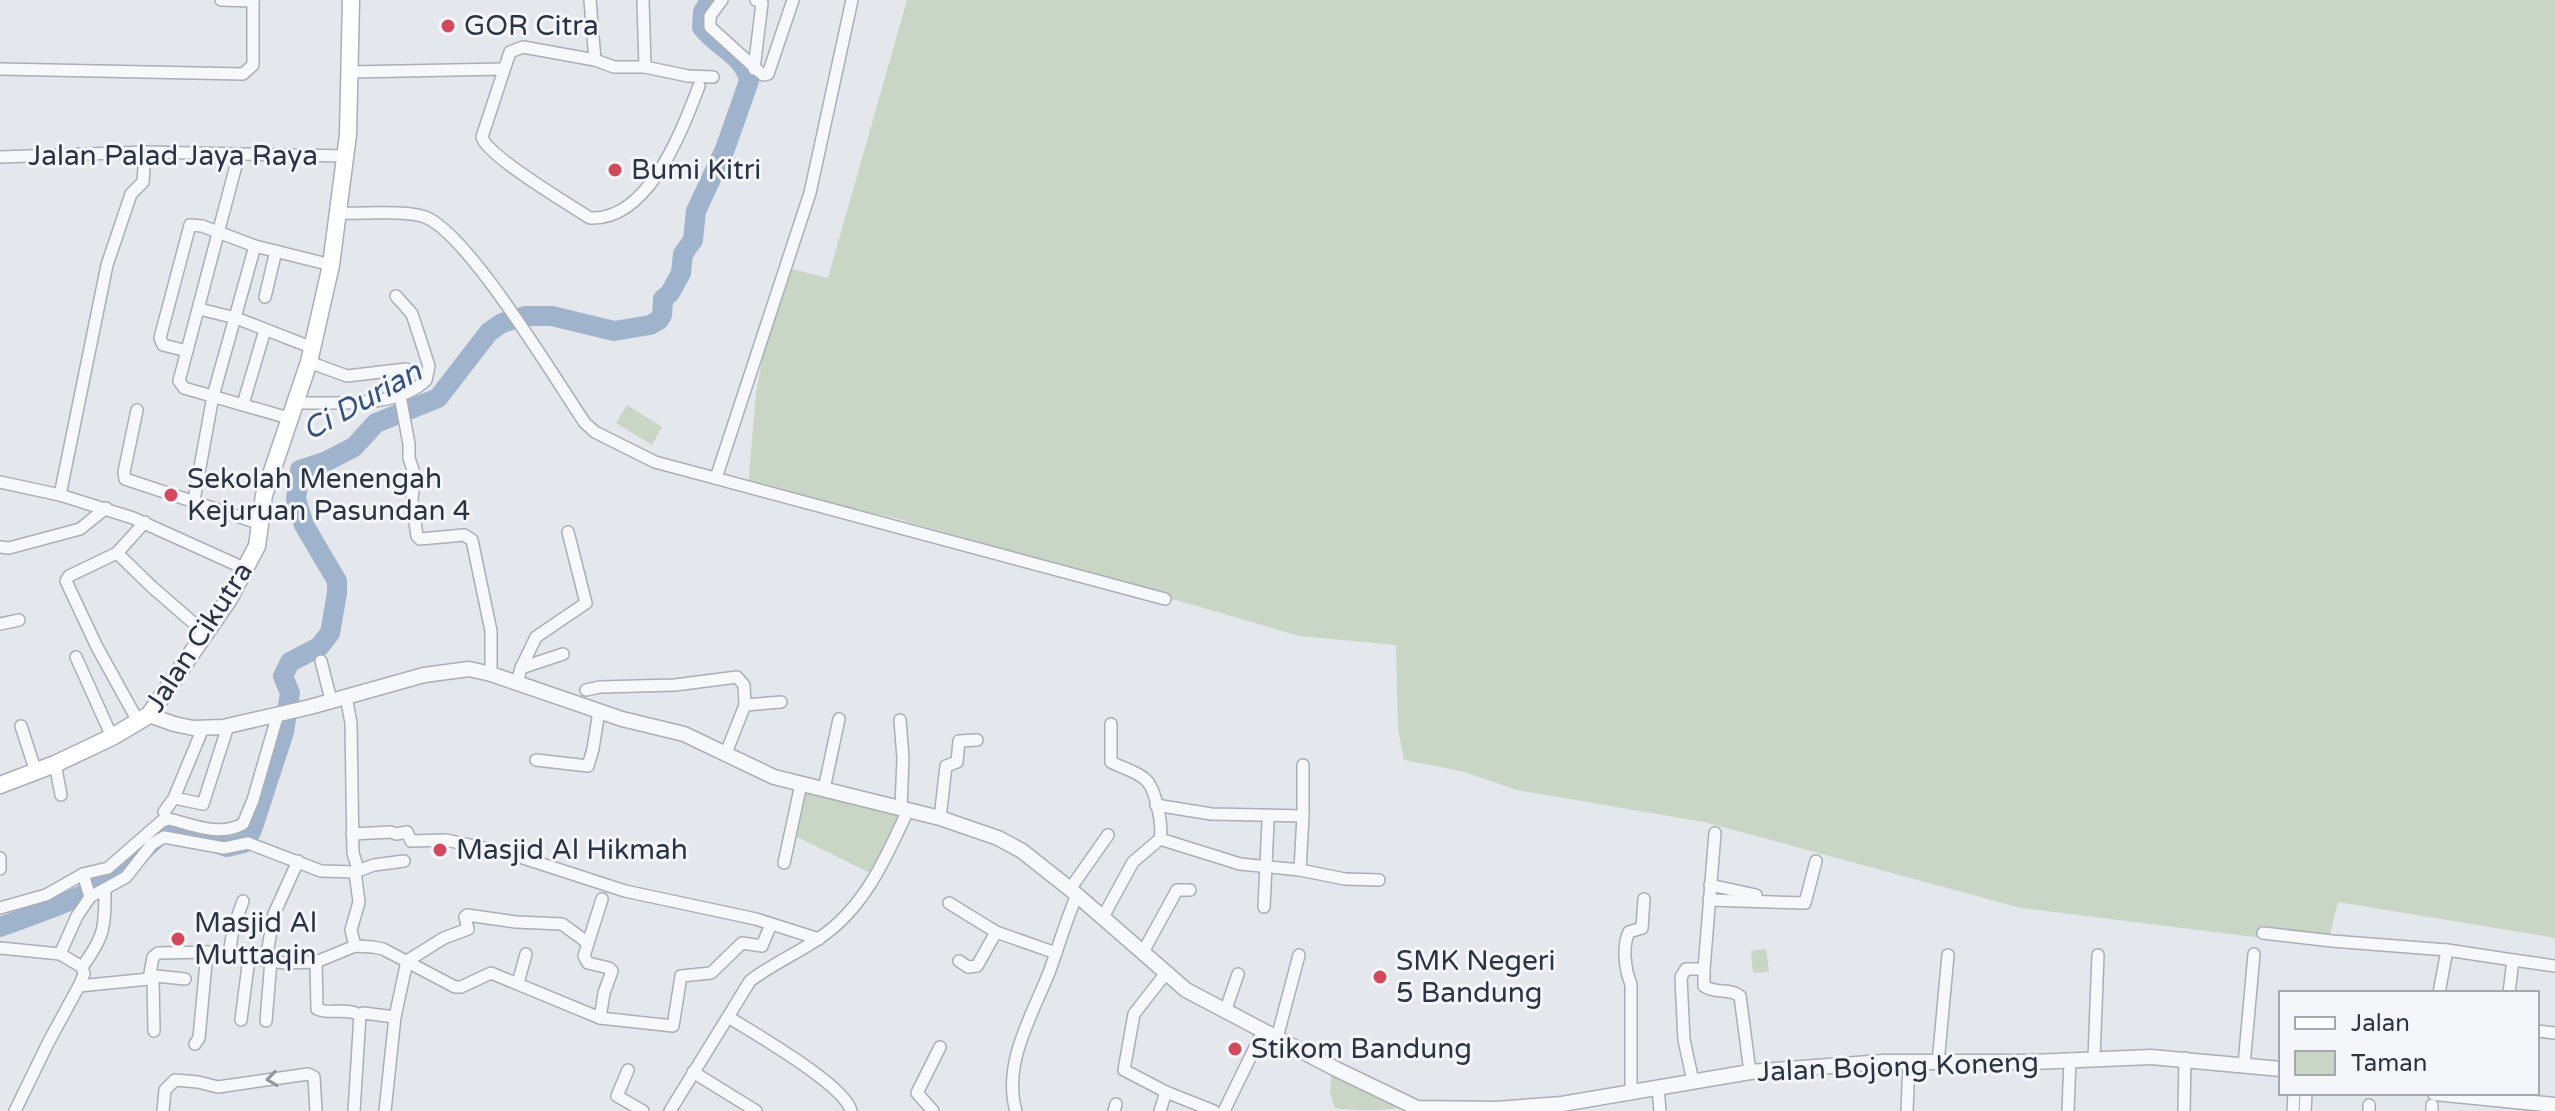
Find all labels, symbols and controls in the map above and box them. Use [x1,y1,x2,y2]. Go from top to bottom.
place label: GOR Citra [464,9,599,43]
marker: GOR Citra [439,17,457,35]
street label: Jalan Palad Jaya Raya [28,139,318,173]
place label: Bumi Kitri [631,153,761,187]
marker: Bumi Kitri [606,161,624,179]
water label: Ci Durian [296,353,429,449]
place label: Sekolah Menengah Kejuruan Pasundan 4 [187,462,470,528]
marker: Sekolah Menengah Kejuruan Pasundan 4 [162,486,180,504]
street label: Jalan Cikutra [138,556,260,718]
place label: Masjid Al Hikmah [456,833,688,867]
marker: Masjid Al Hikmah [431,841,449,859]
place label: Masjid Al Muttaqin [194,906,317,972]
marker: Masjid Al Muttaqin [169,930,187,948]
place label: SMK Negeri 5 Bandung [1396,944,1556,1010]
marker: SMK Negeri 5 Bandung [1371,968,1389,986]
legend [2279,991,2539,1095]
text: Jalan [2351,1009,2410,1038]
place label: Stikom Bandung [1251,1032,1472,1066]
marker: Stikom Bandung [1226,1040,1244,1058]
street label: Jalan Bojong Koneng [1757,1045,2039,1089]
text: Taman [2351,1049,2427,1078]
one-way arrow [265,1070,279,1087]

